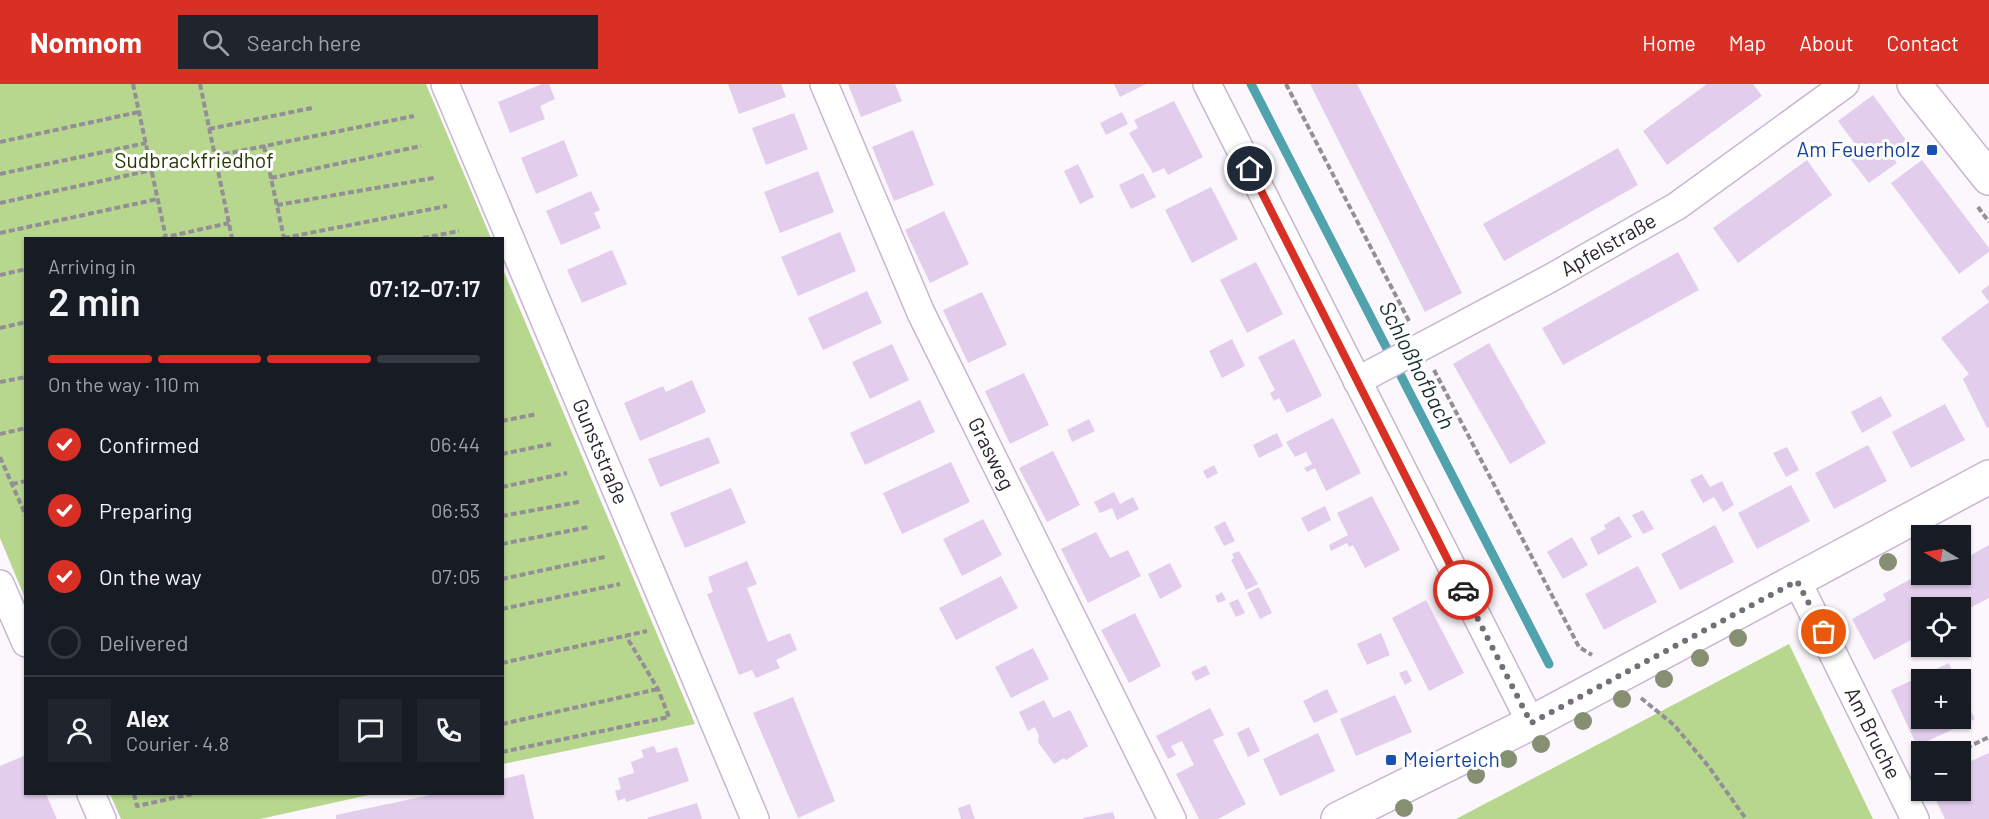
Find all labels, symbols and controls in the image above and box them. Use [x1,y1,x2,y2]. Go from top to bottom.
search box [178,15,598,69]
text: Nomnom [30,25,142,59]
icon: search [199,26,232,59]
text: Search here [247,29,361,55]
text: Home [1642,30,1696,55]
text: Map [1729,30,1766,55]
text: About [1799,30,1854,55]
text: Contact [1887,30,1959,55]
place label: Am Feuerholz [1797,136,1920,161]
pin [1224,143,1275,194]
marker: Am Feuerholz [1925,143,1939,157]
park label: Sudbrackfriedhof [114,147,274,172]
icon: home [1233,152,1266,185]
street label: Apfelstraße [1556,207,1660,281]
text: Arriving in [48,254,136,278]
text: 07:12–07:17 [369,275,480,301]
text: 2 min [48,277,141,324]
water label: Schloßhofbach [1375,296,1461,433]
text: On the way · 110 m [48,372,199,396]
street label: Gunststraße [568,394,635,508]
street label: Grasweg [964,413,1021,494]
icon: check [48,428,81,461]
text: Confirmed [99,431,199,457]
text: 06:44 [430,432,480,456]
icon: check [48,494,81,527]
text: Preparing [99,497,192,523]
text: 06:53 [431,498,480,522]
north arrow [1911,525,1971,585]
map controls [1911,525,1971,801]
icon: check [48,560,81,593]
courier [1433,560,1493,620]
text: On the way [99,563,202,589]
text: 07:05 [431,564,480,588]
icon: car [1447,574,1480,607]
button: locate [1911,597,1971,657]
pin [1798,606,1849,657]
icon: bag [1807,615,1840,648]
text: Delivered [99,629,188,655]
button: + [1911,669,1971,729]
street label: Am Bruche [1841,682,1907,783]
button: person [48,699,111,762]
button: chat [339,699,402,762]
button: phone [417,699,480,762]
text: Alex [126,705,169,731]
text: Courier · 4.8 [126,731,229,755]
button: − [1911,741,1971,801]
place label: Meierteich [1403,746,1500,771]
marker: Meierteich [1384,753,1398,767]

